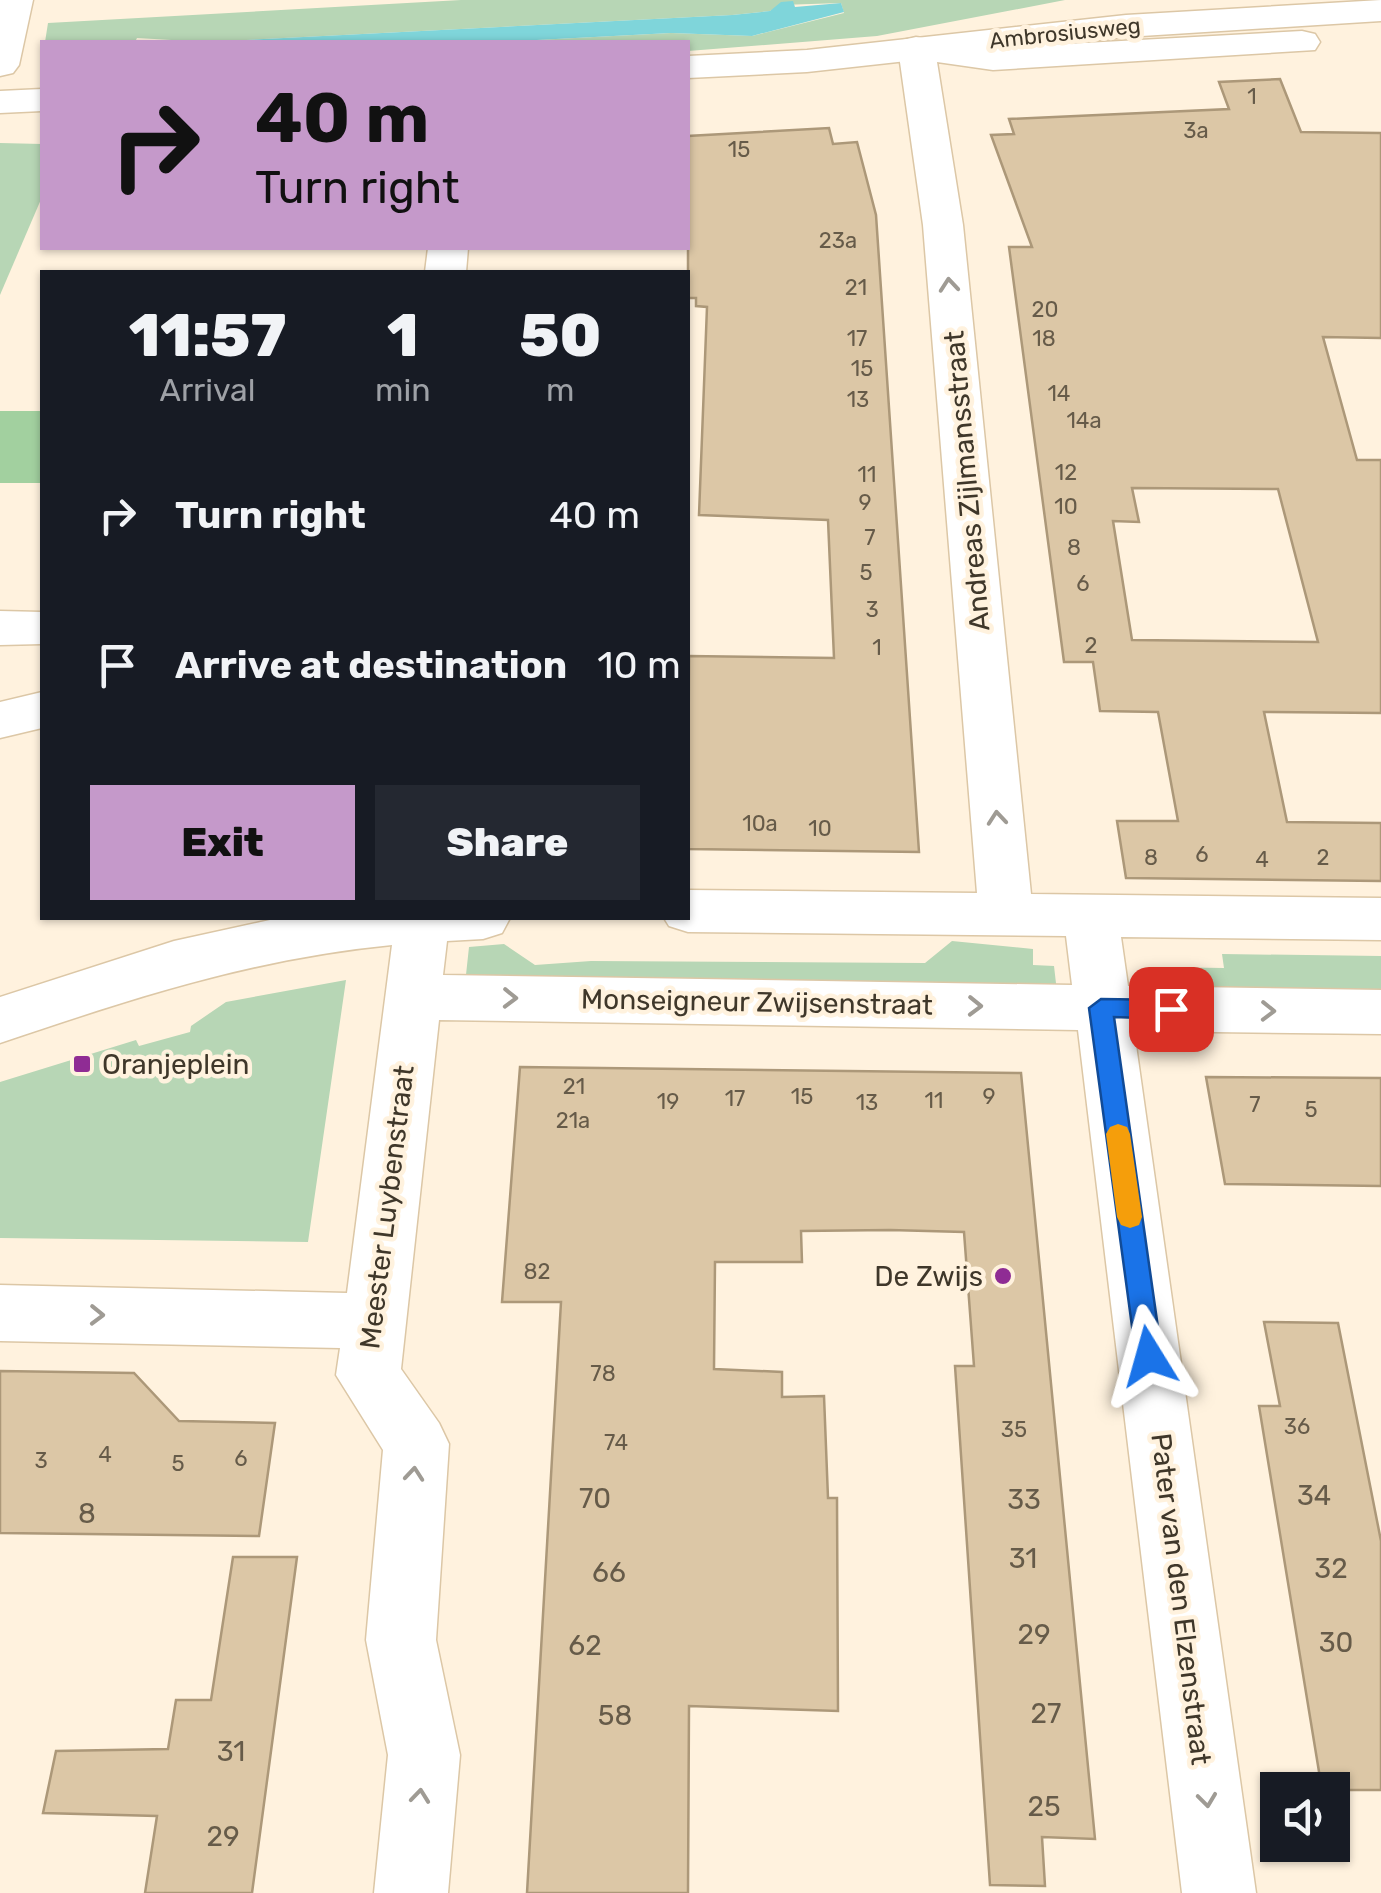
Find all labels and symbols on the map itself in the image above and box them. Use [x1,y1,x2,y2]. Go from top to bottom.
street label: Ambrosiusweg [988,12,1142,54]
house number: 1 [1247,83,1257,110]
house number: 3a [1183,117,1209,144]
house number: 15 [728,136,750,163]
house number: 23a [819,227,857,254]
house number: 21 [845,274,867,301]
one-way arrow [938,277,960,293]
house number: 20 [1032,296,1058,323]
house number: 17 [847,325,867,352]
house number: 18 [1032,325,1056,352]
street label: Andreas Zijlmansstraat [937,329,997,633]
house number: 15 [851,355,873,382]
house number: 14 [1047,380,1071,407]
house number: 13 [847,386,869,413]
house number: 14a [1066,407,1102,434]
house number: 12 [1055,459,1077,486]
house number: 11 [858,461,876,488]
house number: 9 [858,489,872,516]
house number: 10 [1054,493,1078,520]
house number: 7 [864,524,876,551]
house number: 8 [1067,534,1081,561]
house number: 5 [859,559,873,586]
house number: 6 [1076,570,1090,597]
house number: 3 [865,596,879,623]
house number: 2 [1085,632,1097,659]
house number: 1 [872,634,882,661]
house number: 10a [742,810,778,837]
one-way arrow [987,810,1009,826]
house number: 10 [808,815,832,842]
house number: 6 [1195,841,1209,868]
house number: 8 [1144,844,1158,871]
house number: 2 [1317,844,1329,871]
house number: 4 [1255,846,1269,873]
pin [1129,967,1214,1052]
street label: Monseigneur Zwijsenstraat [581,982,933,1022]
one-way arrow [502,988,518,1009]
one-way arrow [968,995,983,1017]
one-way arrow [1261,1000,1277,1021]
place label: Oranjeplein [102,1048,250,1081]
marker: Oranjeplein [71,1053,93,1075]
street label: Meester Luybenstraat [353,1063,421,1351]
house number: 21 [563,1073,585,1100]
house number: 15 [791,1083,813,1110]
house number: 9 [982,1083,996,1110]
house number: 17 [725,1085,745,1112]
house number: 11 [925,1087,943,1114]
house number: 19 [657,1088,679,1115]
house number: 13 [856,1089,878,1116]
house number: 7 [1249,1091,1261,1118]
house number: 5 [1304,1096,1318,1123]
house number: 21a [556,1107,590,1134]
house number: 82 [524,1258,550,1285]
place label: De Zwijs [874,1260,983,1293]
marker: De Zwijs [992,1265,1014,1287]
position arrow [1097,1304,1201,1408]
one-way arrow [90,1305,106,1326]
house number: 78 [590,1360,616,1387]
house number: 36 [1284,1413,1310,1440]
house number: 35 [1001,1416,1027,1443]
house number: 74 [604,1429,628,1456]
street label: Pater van den Elzenstraat [1144,1431,1218,1767]
house number: 4 [98,1441,112,1468]
house number: 6 [234,1445,248,1472]
house number: 3 [34,1447,48,1474]
house number: 5 [171,1450,185,1477]
one-way arrow [403,1466,424,1482]
house number: 34 [1297,1479,1331,1512]
house number: 70 [579,1482,611,1515]
house number: 33 [1007,1483,1041,1516]
house number: 8 [78,1497,96,1530]
house number: 31 [1009,1542,1037,1575]
house number: 32 [1314,1552,1348,1585]
house number: 66 [592,1556,626,1589]
house number: 29 [1017,1618,1051,1651]
house number: 30 [1319,1626,1353,1659]
house number: 62 [568,1629,602,1662]
house number: 27 [1031,1697,1061,1730]
house number: 58 [598,1699,632,1732]
house number: 31 [217,1735,245,1768]
one-way arrow [409,1788,430,1804]
house number: 25 [1027,1790,1061,1823]
one-way arrow [1196,1793,1217,1809]
house number: 29 [206,1820,240,1853]

